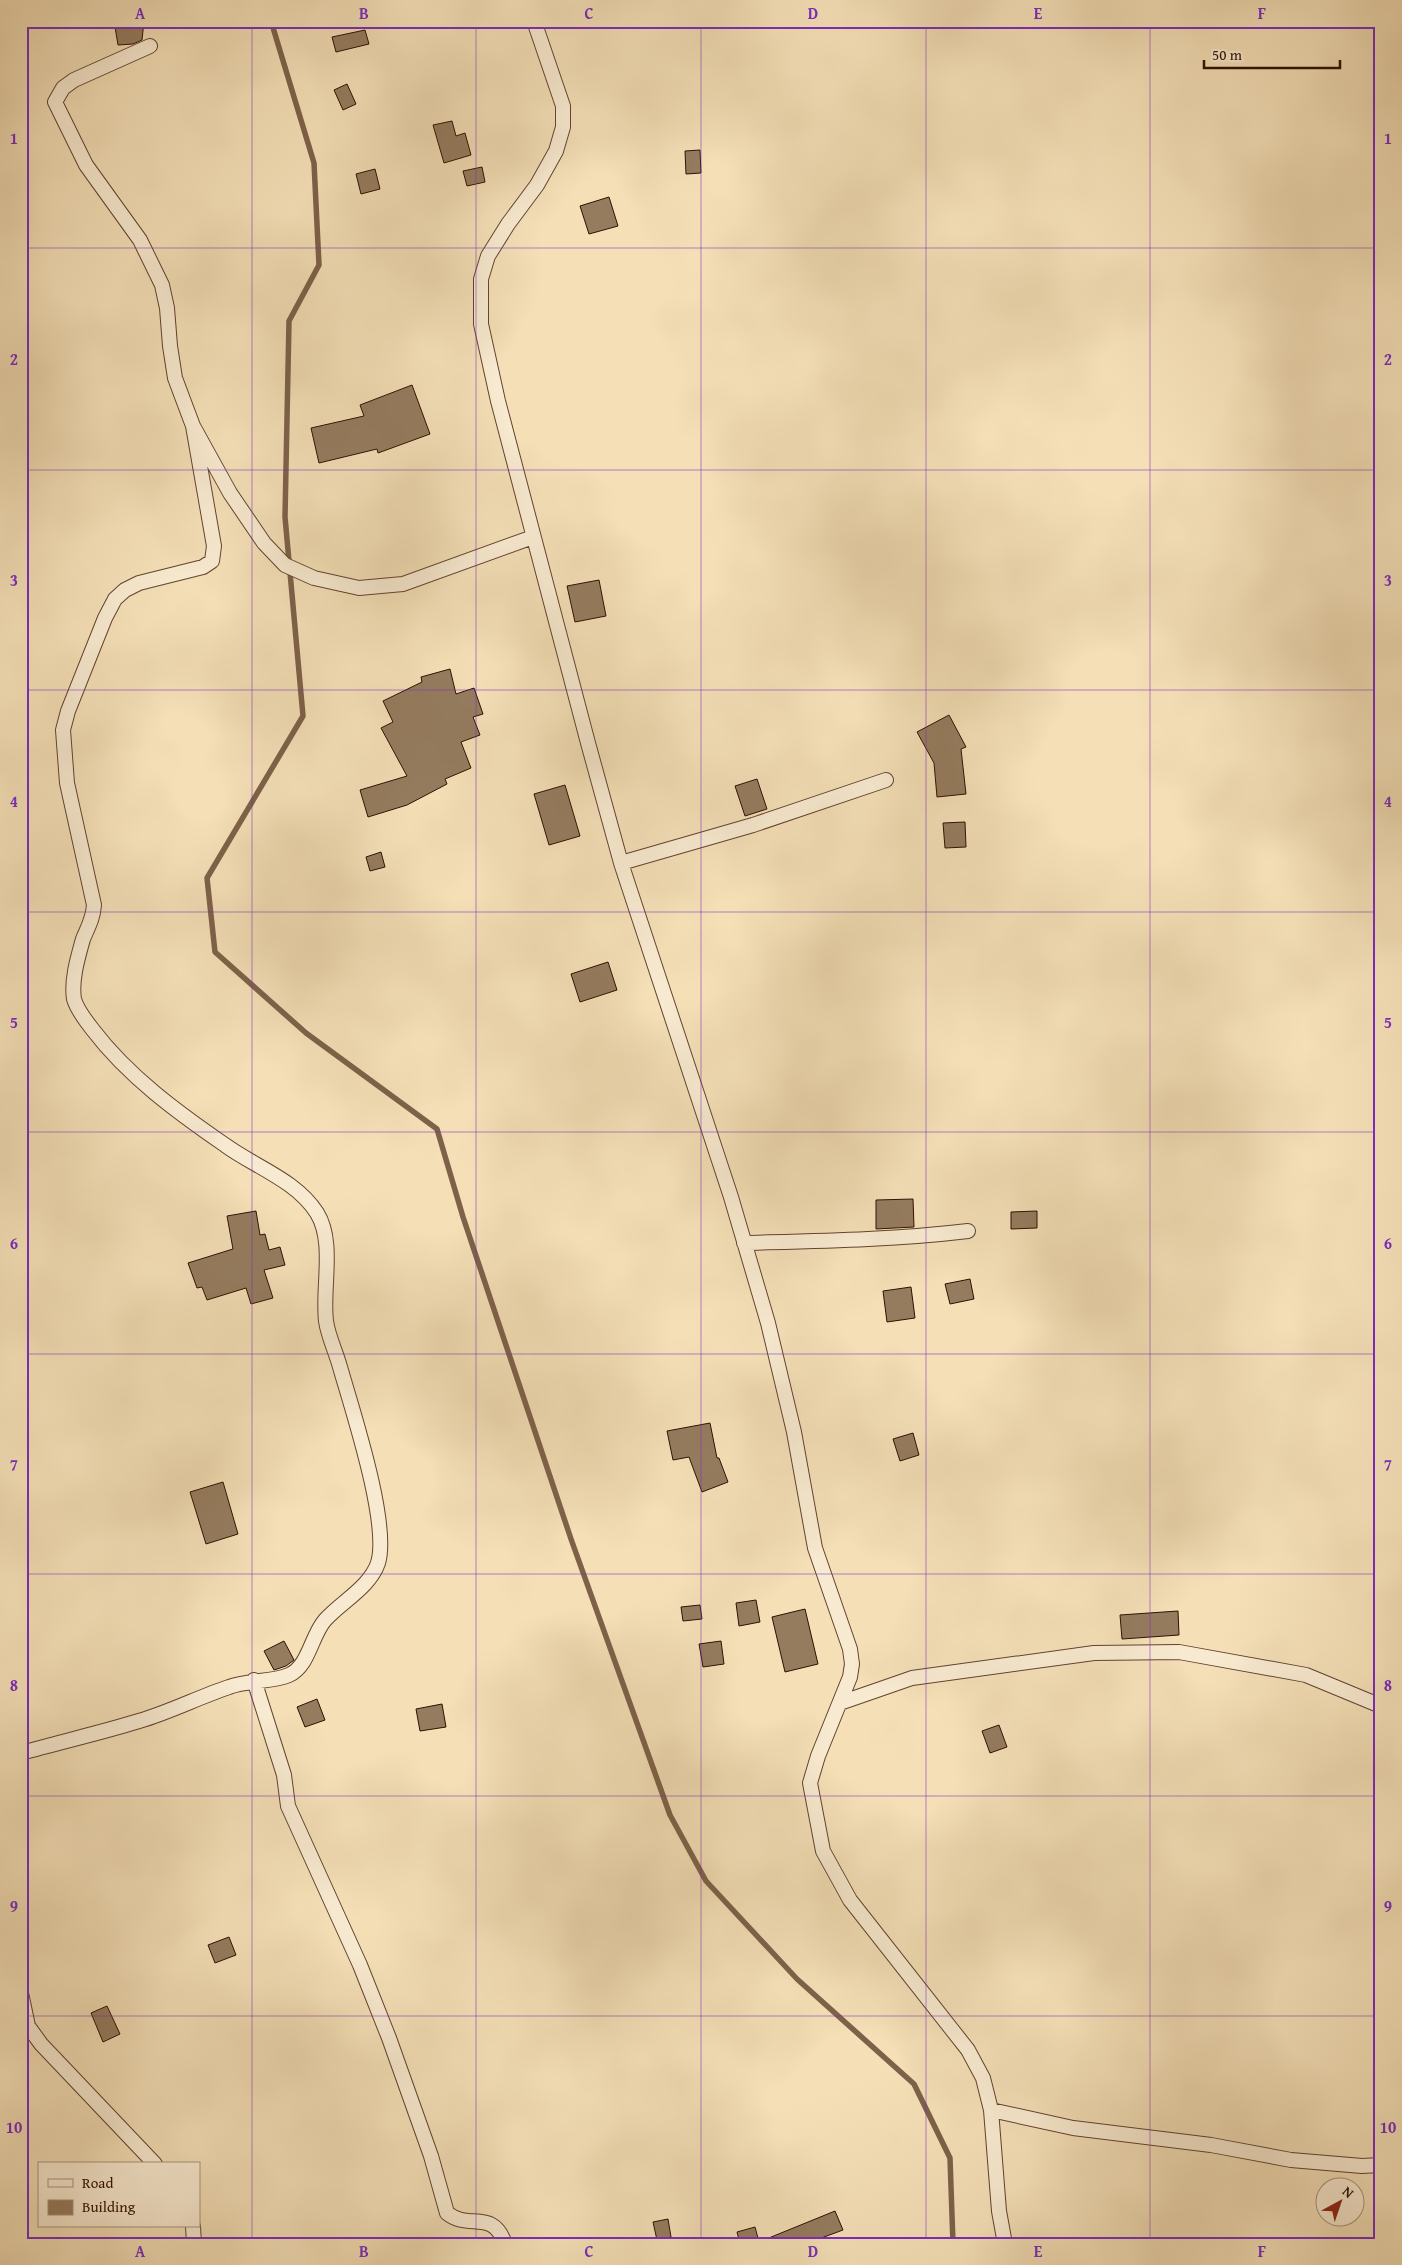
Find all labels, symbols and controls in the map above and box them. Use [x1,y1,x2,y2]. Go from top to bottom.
text: A [135,1,146,25]
text: B [359,1,369,25]
text: C [584,1,594,25]
text: D [808,1,818,25]
text: E [1034,1,1043,25]
text: F [1258,1,1266,25]
scale bar [1204,38,1341,70]
text: 50 m [1212,44,1243,65]
text: 1 [10,126,18,150]
text: 1 [1384,126,1392,150]
text: 2 [10,347,18,371]
text: 2 [1384,347,1392,371]
text: 3 [10,568,18,592]
text: 3 [1384,568,1392,592]
text: 4 [10,789,18,813]
text: 4 [1384,789,1392,813]
text: 5 [10,1010,18,1034]
text: 5 [1384,1010,1392,1034]
text: 6 [10,1231,18,1255]
text: 6 [1384,1231,1392,1255]
text: 7 [10,1452,18,1476]
text: 7 [1384,1452,1392,1476]
text: 8 [10,1673,18,1697]
text: 8 [1384,1673,1392,1697]
text: 9 [10,1894,18,1918]
text: 9 [1384,1894,1392,1918]
text: 10 [6,2115,22,2139]
text: 10 [1380,2115,1396,2139]
legend [38,2162,200,2228]
text: Road [82,2172,113,2193]
north arrow [1314,2178,1364,2228]
text: N [1338,2181,1359,2203]
text: Building [82,2196,136,2217]
text: A [135,2239,146,2263]
text: B [359,2239,369,2263]
text: C [584,2239,594,2263]
text: D [808,2239,818,2263]
text: E [1034,2239,1043,2263]
text: F [1258,2239,1266,2263]

